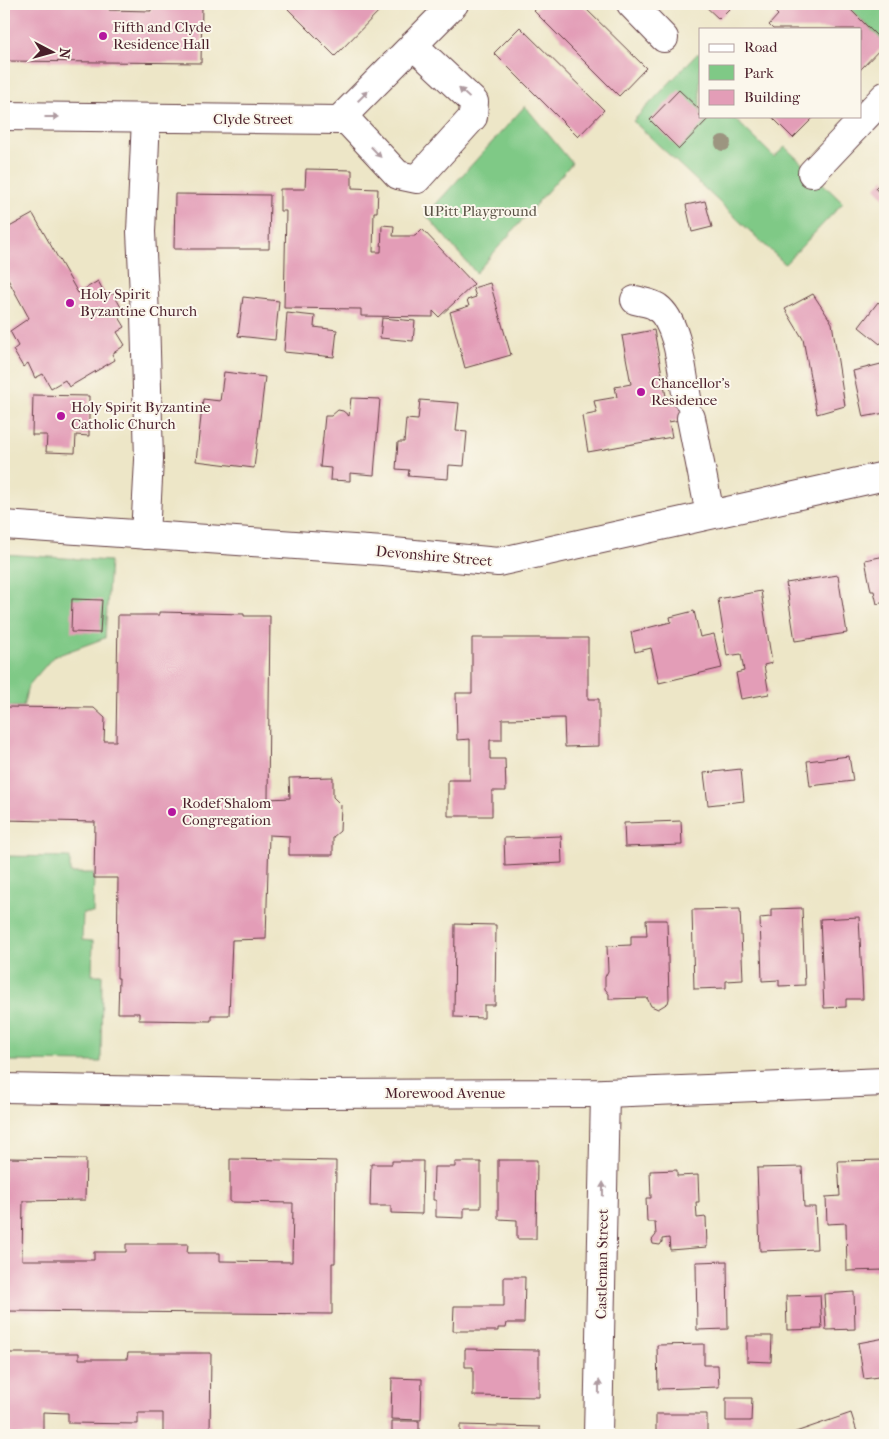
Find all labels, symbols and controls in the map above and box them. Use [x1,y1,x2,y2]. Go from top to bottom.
place label: Fifth and Clyde Residence Hall [113,18,212,53]
north arrow [28,28,78,78]
legend [699,28,862,118]
marker: Fifth and Clyde Residence Hall [97,30,109,42]
text: Road [744,38,778,56]
text: N [55,47,73,60]
text: Park [744,64,774,82]
one-way arrow [459,87,471,99]
text: Building [744,88,801,106]
one-way arrow [356,90,368,102]
street label: Clyde Street [213,110,294,128]
one-way arrow [45,113,61,121]
one-way arrow [370,145,382,157]
park label: UPitt Playground [423,202,538,220]
place label: Holy Spirit Byzantine Church [80,285,198,320]
marker: Holy Spirit Byzantine Church [64,297,76,309]
place label: Chancellor's Residence [651,374,730,409]
marker: Chancellor's Residence [635,386,647,398]
place label: Holy Spirit Byzantine Catholic Church [71,398,211,433]
marker: Holy Spirit Byzantine Catholic Church [55,410,67,422]
street label: Devonshire Street [375,542,494,570]
place label: Rodef Shalom Congregation [182,794,272,829]
marker: Rodef Shalom Congregation [166,806,178,818]
street label: Morewood Avenue [385,1084,506,1102]
one-way arrow [599,1181,607,1197]
street label: Castleman Street [592,1208,612,1319]
one-way arrow [595,1378,603,1394]

